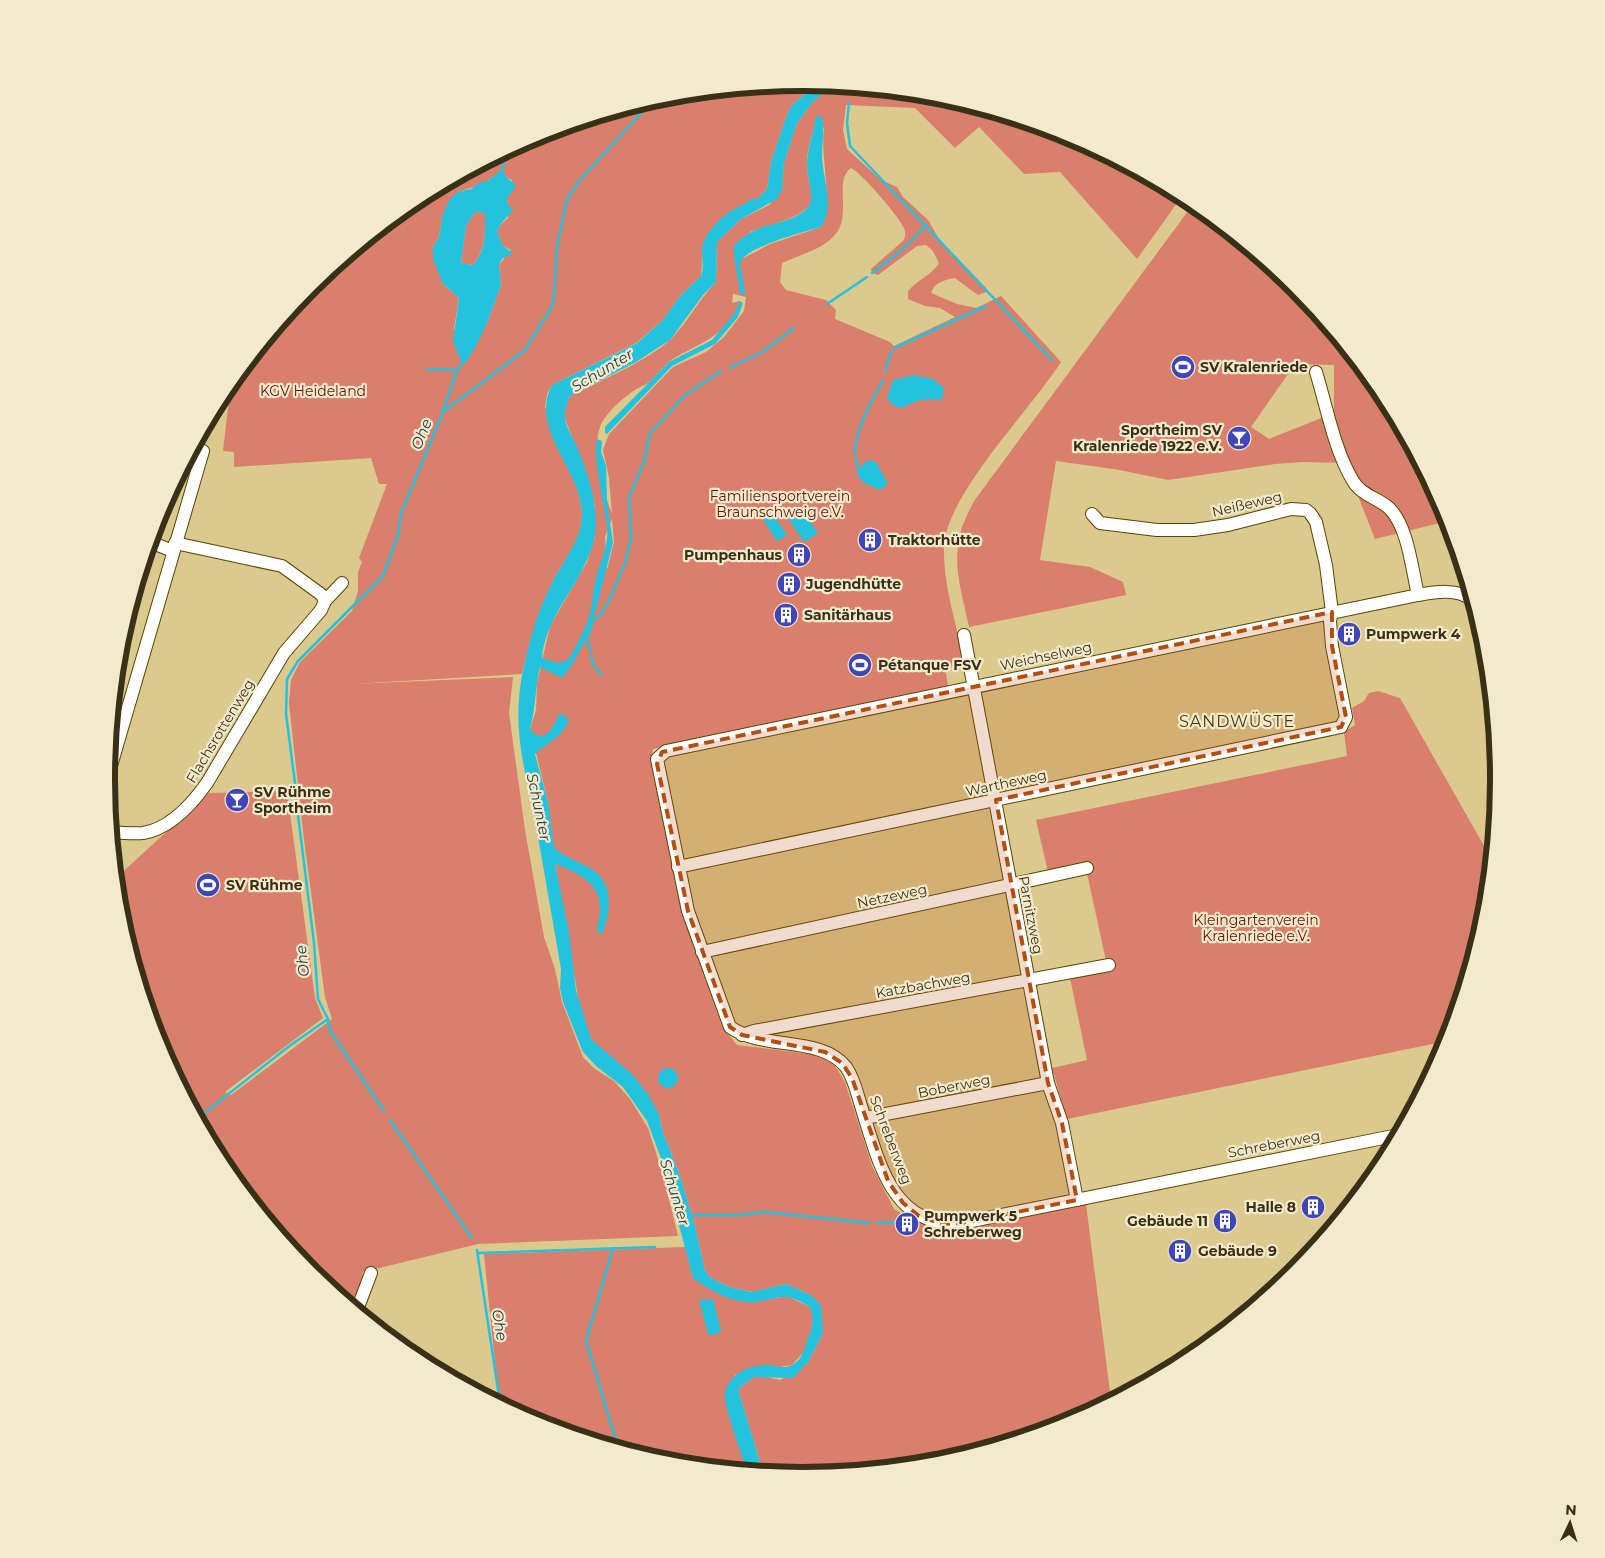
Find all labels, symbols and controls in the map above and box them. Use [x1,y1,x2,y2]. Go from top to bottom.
water label: Schunter [568,344,637,396]
sports icon: SV Kralenriede [1170,354,1196,380]
place label: SV Kralenriede [1200,358,1308,376]
park label: KGV Heideland [260,382,366,400]
water label: Ohe [406,416,436,452]
place label: Sportheim SV Kralenriede 1922 e.V. [1073,421,1223,455]
bar icon: Sportheim SV Kralenriede 1922 e.V. [1226,425,1252,451]
park label: Familiensportverein Braunschweig e.V. [710,487,850,521]
street label: Neißeweg [1210,487,1284,521]
building icon: Traktorhütte [857,527,883,553]
place label: Traktorhütte [888,531,981,549]
building icon: Pumpenhaus [786,542,812,568]
place label: Pumpenhaus [684,546,783,564]
building icon: Jugendhütte [776,571,802,597]
place label: Jugendhütte [805,575,901,593]
building icon: Sanitärhaus [773,602,799,628]
place label: Sanitärhaus [804,606,892,624]
building icon: Pumpwerk 4 [1336,621,1362,647]
place label: Pumpwerk 4 [1366,625,1461,643]
street label: Weichselweg [998,637,1094,675]
sports icon: Pétanque FSV [847,652,873,678]
place label: Pétanque FSV [878,656,982,674]
street label: Flachsrottenweg [182,676,258,786]
district label: SANDWÜSTE [1179,711,1295,731]
street label: Wartheweg [964,766,1048,800]
water label: Schunter [523,771,556,844]
place label: SV Rühme Sportheim [254,783,332,817]
bar icon: SV Rühme Sportheim [224,787,250,813]
sports icon: SV Rühme [195,872,221,898]
street label: Parnitzweg [1015,874,1047,956]
place label: SV Rühme [226,876,303,894]
street label: Netzeweg [855,880,929,912]
park label: Kleingartenverein Kralenriede e.V. [1193,911,1319,945]
water label: Ohe [291,944,313,978]
street label: Katzbachweg [874,968,972,1002]
street label: Boberweg [916,1070,992,1102]
street label: Schreberweg [866,1093,916,1187]
street label: Schreberweg [1226,1126,1322,1162]
water label: Schunter [656,1156,694,1229]
building icon: Halle 8 [1300,1194,1326,1220]
place label: Halle 8 [1246,1198,1296,1216]
place label: Pumpwerk 5 Schreberweg [924,1207,1022,1241]
building icon: Gebäude 11 [1212,1208,1238,1234]
building icon: Pumpwerk 5 Schreberweg [894,1211,920,1237]
place label: Gebäude 11 [1127,1212,1208,1230]
building icon: Gebäude 9 [1167,1238,1193,1264]
place label: Gebäude 9 [1198,1242,1277,1260]
water label: Ohe [488,1308,512,1342]
north arrow [1545,1498,1595,1548]
text: N [1565,1501,1577,1519]

